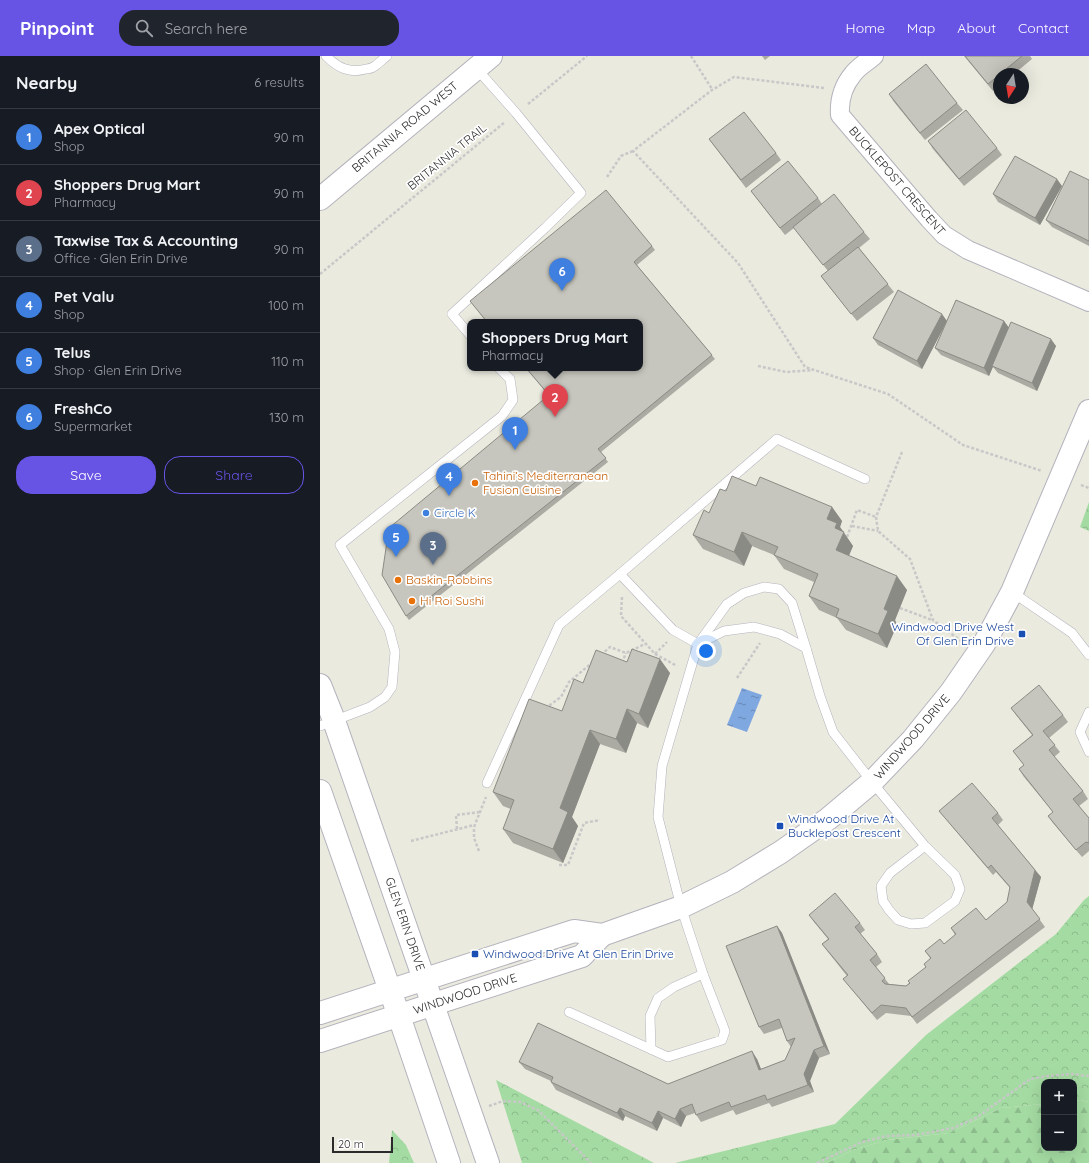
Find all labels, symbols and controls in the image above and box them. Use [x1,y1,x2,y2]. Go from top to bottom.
search box [119,10,399,46]
text: Pinpoint [20,16,95,40]
icon: search [133,17,155,39]
text: Search here [165,19,247,38]
text: Home [846,19,885,37]
text: Map [907,19,935,37]
text: About [957,19,996,37]
text: Contact [1018,19,1069,37]
north arrow [993,68,1029,104]
text: Nearby [16,72,77,93]
text: 6 results [254,74,304,90]
street label: BRITANNIA ROAD WEST [349,78,461,175]
text: Apex Optical [54,119,145,138]
street label: BRITANNIA TRAIL [404,120,490,193]
street label: BUCKLEPOST CRESCENT [846,123,949,238]
text: 1 [26,129,32,145]
text: 90 m [274,129,304,145]
text: Shop [54,138,84,154]
text: Shoppers Drug Mart [54,175,201,194]
text: 2 [25,185,33,201]
text: 90 m [274,185,304,201]
text: Pharmacy [54,194,116,210]
text: Taxwise Tax & Accounting [54,231,238,250]
text: 3 [26,241,32,257]
text: 90 m [274,241,304,257]
text: Office · Glen Erin Drive [54,250,188,266]
pin: 6 [549,258,575,291]
text: Pet Valu [54,287,114,306]
text: 4 [25,297,33,313]
text: 100 m [268,297,304,313]
text: Shop [54,306,84,322]
popup [467,319,643,371]
text: Shoppers Drug Mart [482,328,628,347]
text: Telus [54,343,90,362]
text: Pharmacy [482,347,544,363]
text: 5 [25,353,33,369]
text: 110 m [271,353,304,369]
text: Shop · Glen Erin Drive [54,362,182,378]
pin: 2 [542,384,568,417]
text: FreshCo [54,399,112,418]
text: 6 [25,409,33,425]
text: 130 m [269,409,304,425]
pin: 1 [502,417,528,450]
text: Supermarket [54,418,132,434]
button: Save [16,456,156,494]
button: Share [164,456,304,494]
pin: 4 [436,463,462,496]
place label: Tahini’s Mediterranean Fusion Cuisine [483,468,608,497]
marker: Tahini’s Mediterranean Fusion Cuisine [470,478,480,488]
place label: Circle K [434,505,476,520]
marker: Circle K [421,508,431,518]
pin: 5 [383,524,409,557]
pin: 3 [420,532,446,565]
place label: Baskin-Robbins [406,572,493,587]
marker: Baskin-Robbins [393,575,403,585]
place label: Hi Roi Sushi [420,593,484,608]
marker: Hi Roi Sushi [407,596,417,606]
place label: Windwood Drive West Of Glen Erin Drive [892,619,1014,648]
marker: Windwood Drive West Of Glen Erin Drive [1017,629,1027,639]
your location [696,641,716,661]
street label: WINDWOOD DRIVE [870,691,953,782]
place label: Windwood Drive At Bucklepost Crescent [788,811,901,840]
marker: Windwood Drive At Bucklepost Crescent [775,821,785,831]
street label: GLEN ERIN DRIVE [382,875,429,973]
place label: Windwood Drive At Glen Erin Drive [483,946,674,961]
marker: Windwood Drive At Glen Erin Drive [470,949,480,959]
street label: WINDWOOD DRIVE [411,970,519,1017]
map controls [1041,1079,1077,1151]
button: + [1041,1079,1077,1115]
button: − [1041,1115,1077,1151]
scale bar [332,1135,393,1154]
text: 20 m [338,1137,364,1151]

